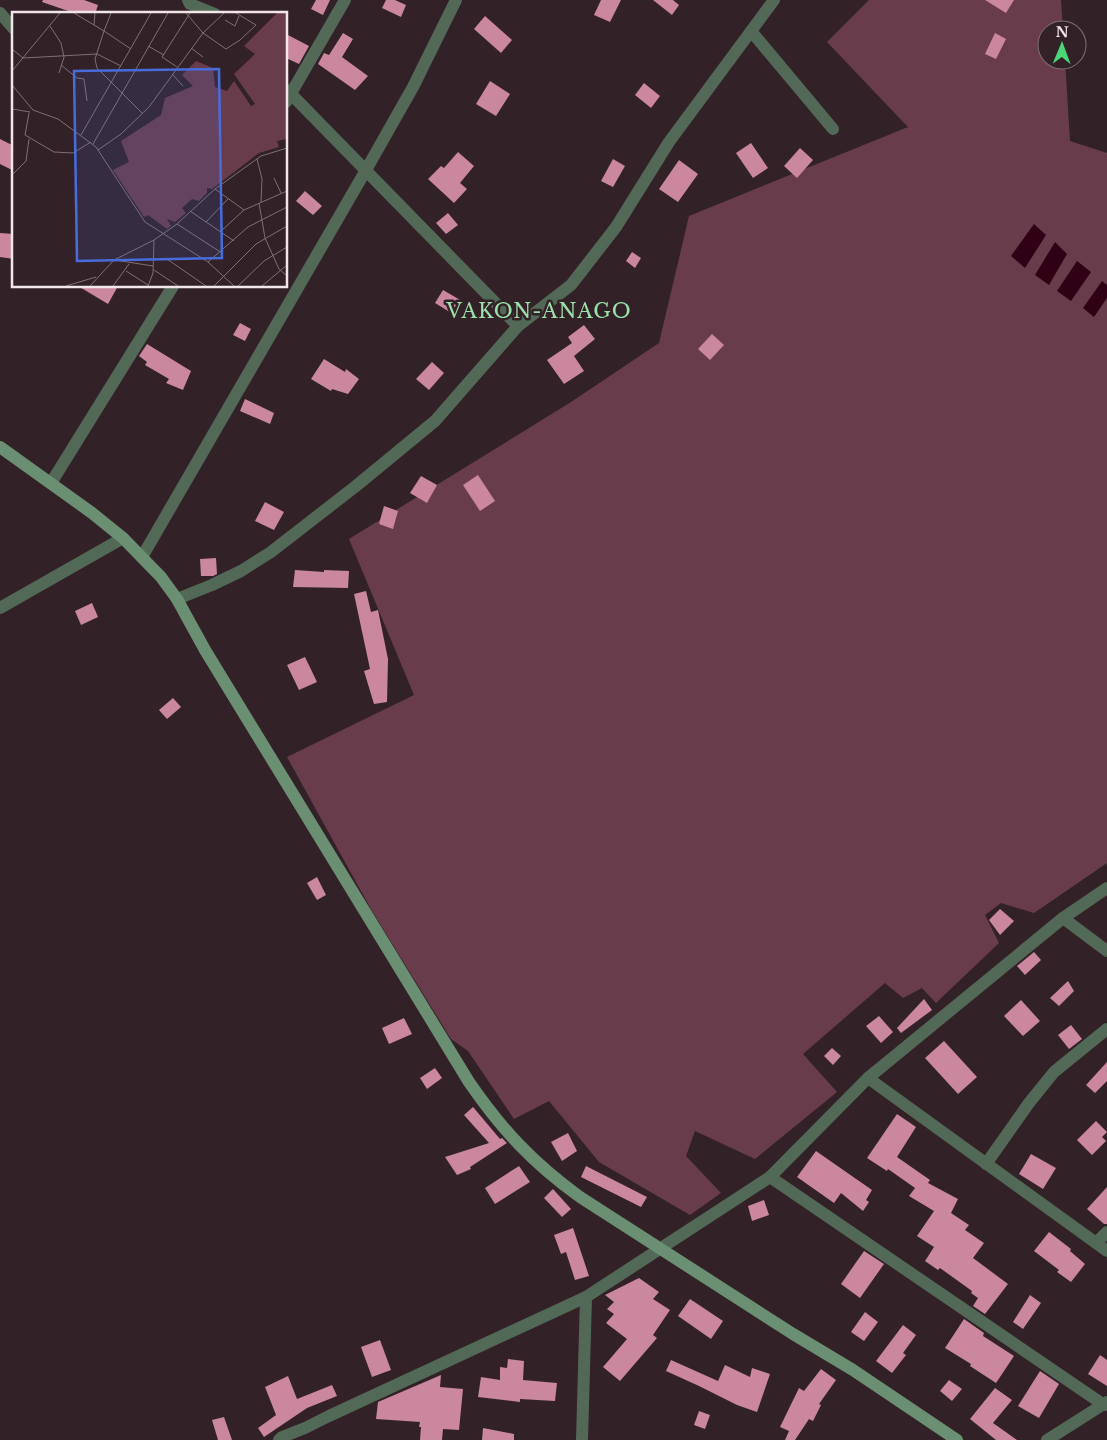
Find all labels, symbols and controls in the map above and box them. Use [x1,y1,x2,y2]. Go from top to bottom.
inset map [12,12,288,288]
north arrow [1037,20,1087,70]
text: N [1055,23,1069,41]
district label: VAKON-ANAGO [445,299,632,323]

